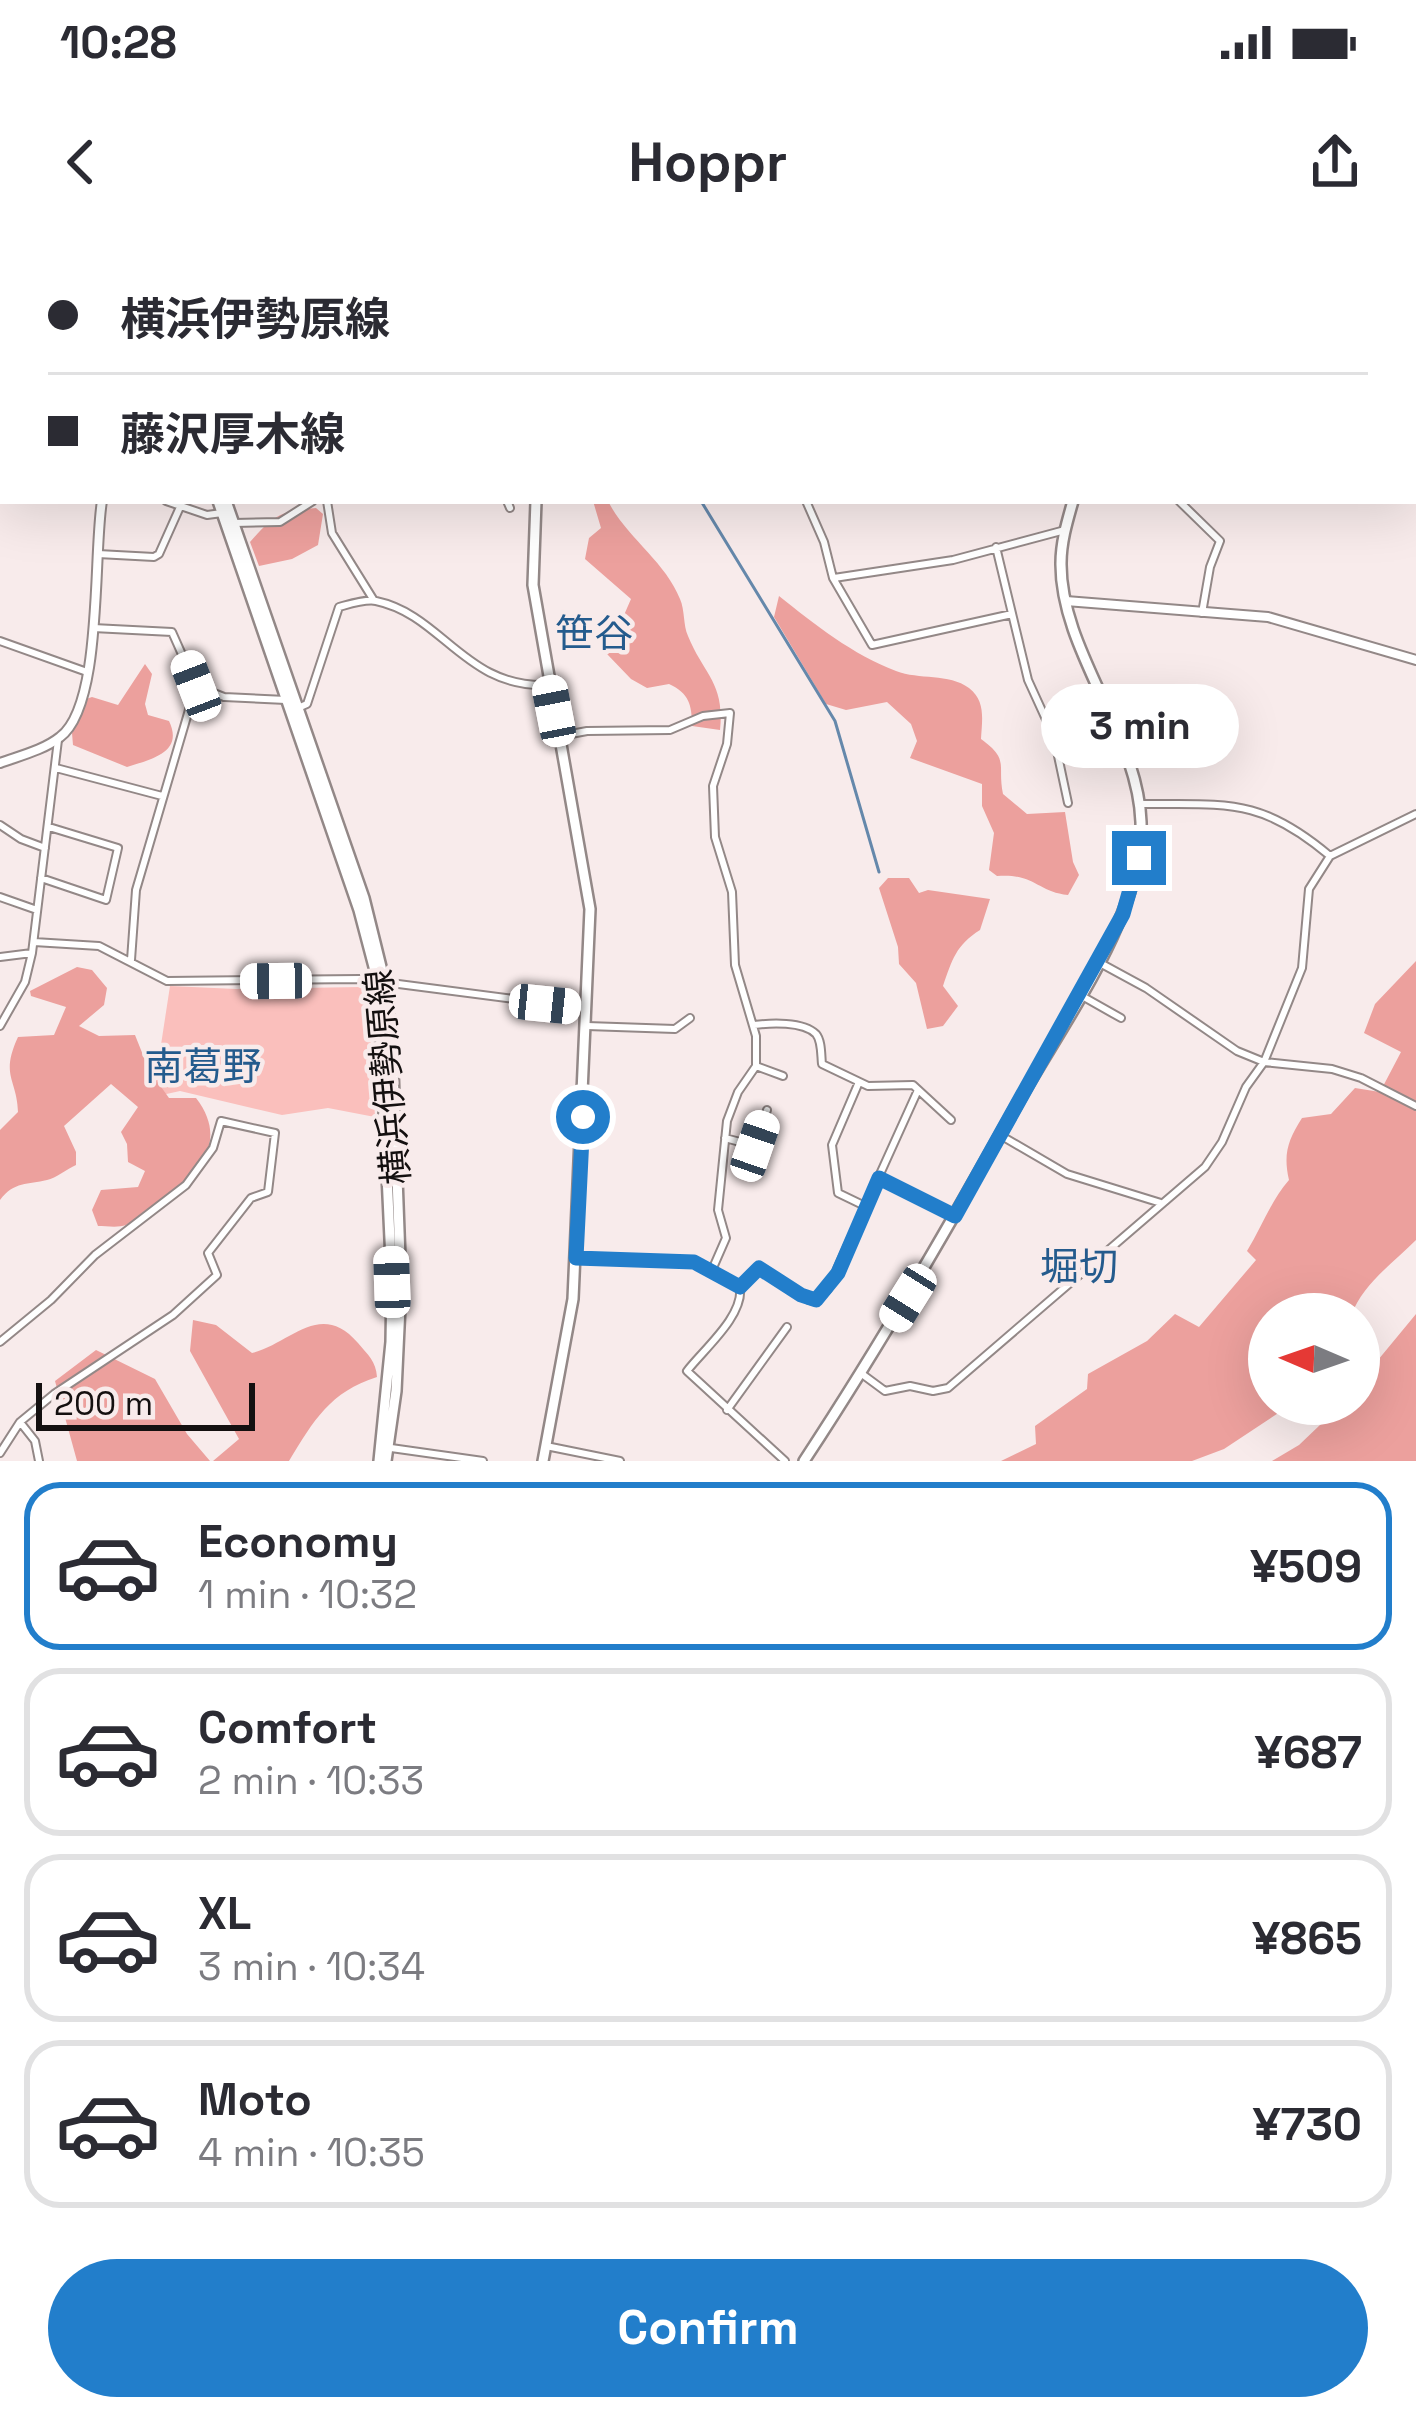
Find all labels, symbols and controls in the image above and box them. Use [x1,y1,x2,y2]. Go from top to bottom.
text: 10:28 [60,14,177,71]
text: Hoppr [629,128,787,197]
icon: back [48,129,114,195]
icon: share [1302,129,1368,195]
text: 横浜伊勢原線 [120,291,390,348]
text: 藤沢厚木線 [120,406,345,463]
district label: 笹谷 [555,609,633,658]
car [166,646,226,726]
car [529,672,579,750]
callout: 3 min [1040,684,1238,768]
text: 3 min [1089,701,1191,750]
route end [1112,831,1166,885]
car [240,962,312,1000]
street label: 横浜伊勢原線 [356,967,420,1187]
car [507,982,583,1026]
district label: 南葛野 [144,1042,262,1091]
route start [556,1090,610,1144]
car [726,1106,784,1186]
district label: 堀切 [1040,1242,1118,1291]
car [373,1245,411,1319]
car [874,1258,942,1338]
north arrow [1248,1293,1380,1425]
map controls [1248,1293,1380,1425]
scale bar [36,1377,255,1430]
text: 200 m [54,1383,153,1425]
icon: car [54,1512,162,1620]
text: Economy [198,1513,398,1570]
text: ¥509 [1250,1538,1362,1595]
text: 1 min · 10:32 [198,1570,417,1619]
icon: car [54,1698,162,1806]
text: Comfort [198,1699,377,1756]
text: ¥687 [1255,1724,1362,1781]
text: 2 min · 10:33 [198,1756,424,1805]
icon: car [54,1884,162,1992]
text: XL [198,1885,251,1942]
text: ¥865 [1252,1910,1362,1967]
text: 3 min · 10:34 [198,1942,425,1991]
icon: car [54,2070,162,2178]
text: Moto [198,2071,312,2128]
text: ¥730 [1253,2096,1362,2153]
text: 4 min · 10:35 [198,2128,425,2177]
button: Confirm [48,2259,1368,2397]

